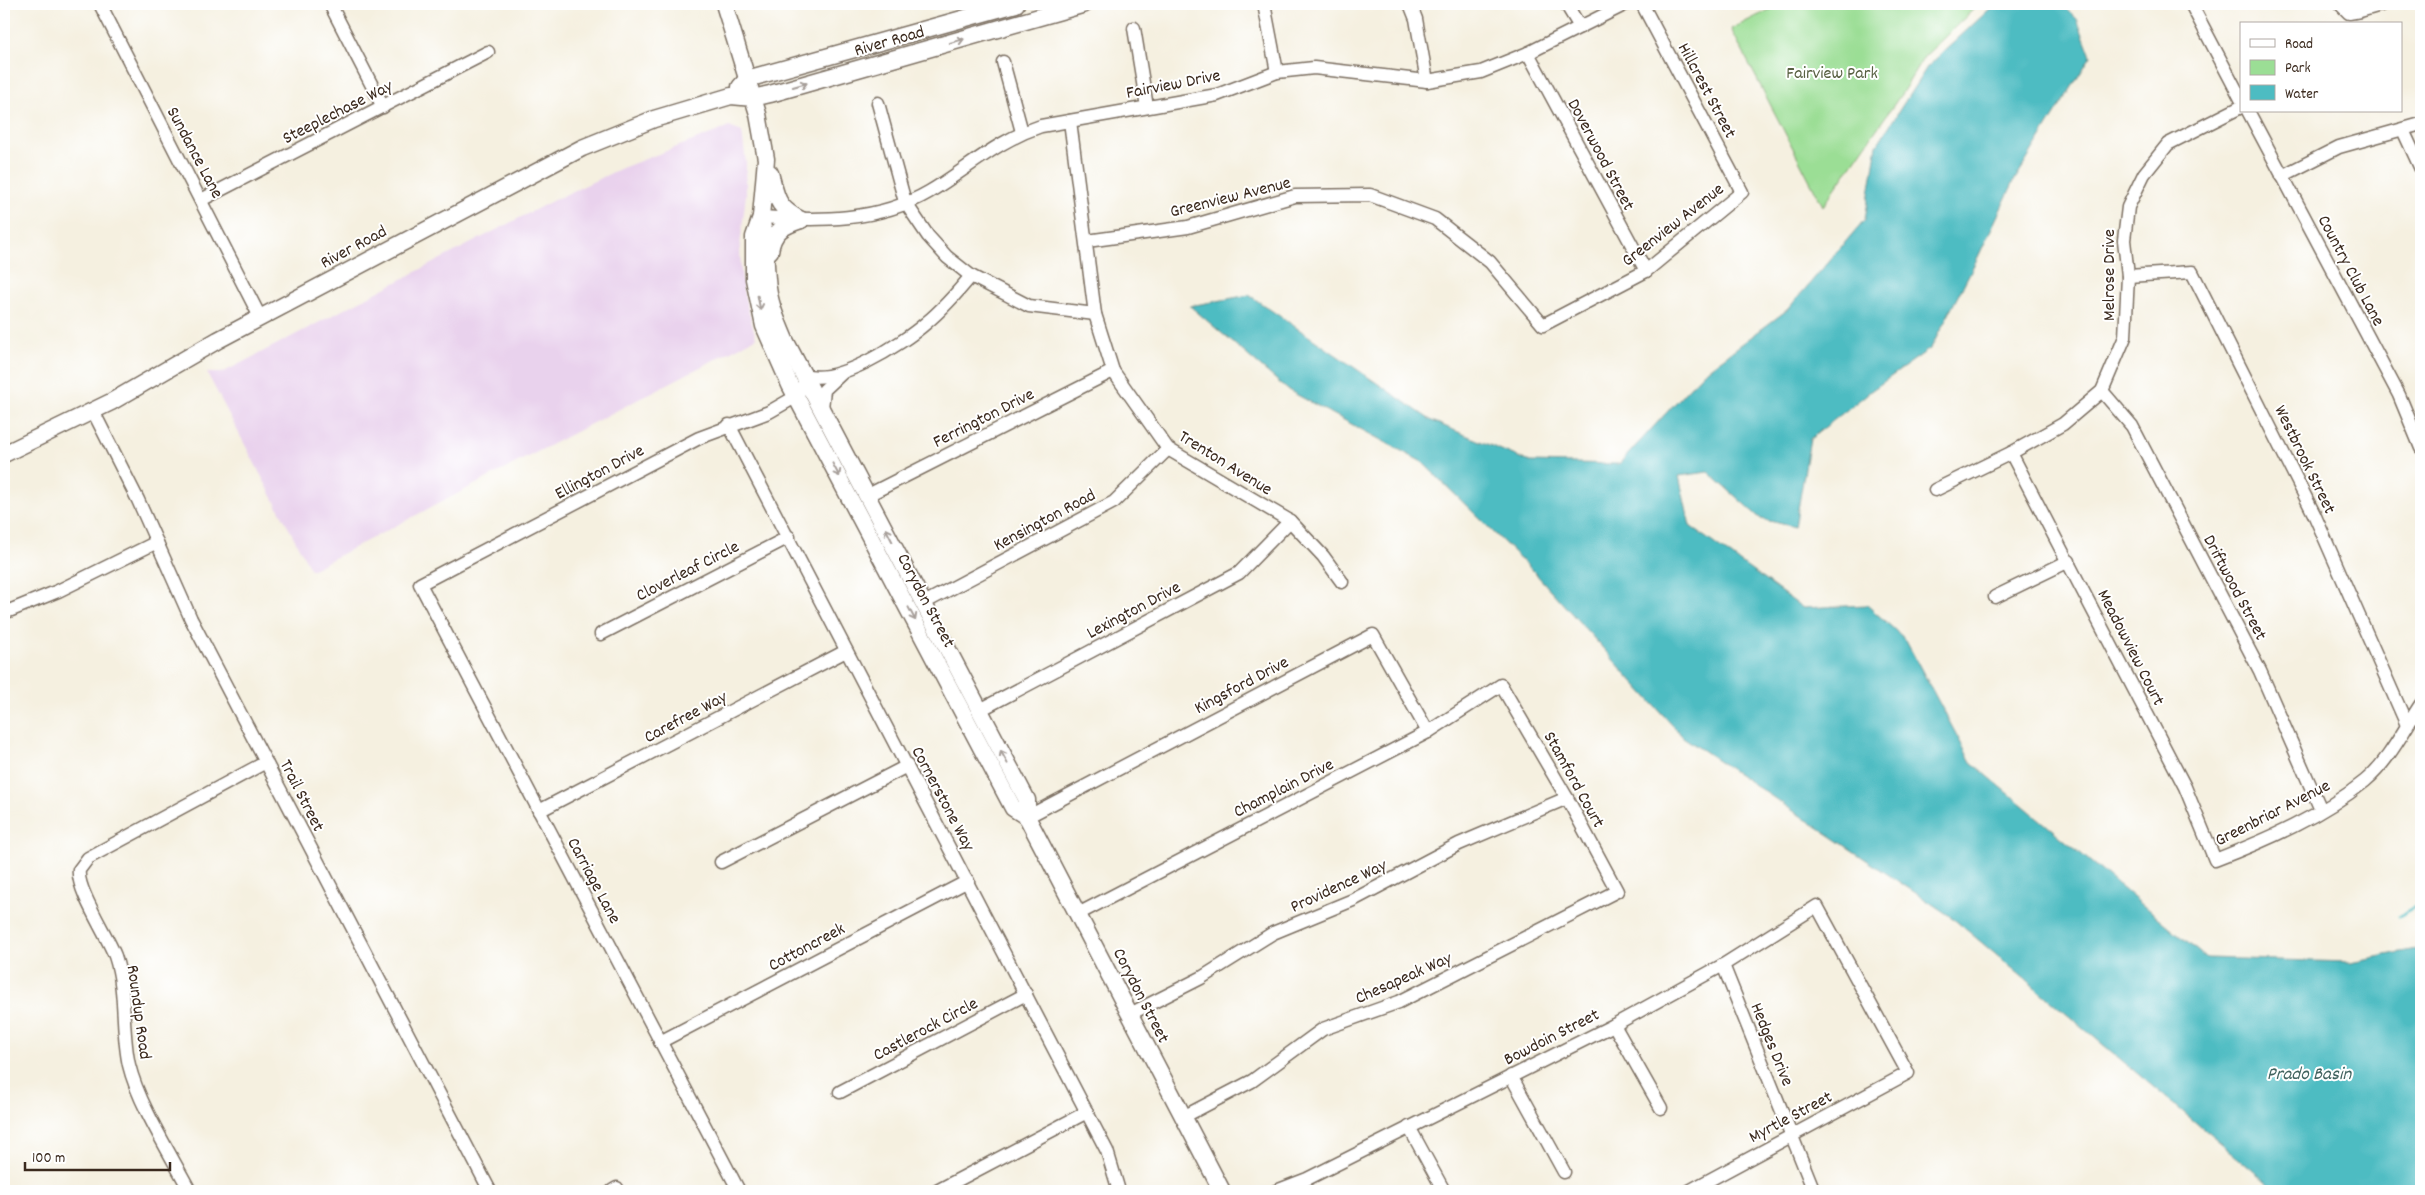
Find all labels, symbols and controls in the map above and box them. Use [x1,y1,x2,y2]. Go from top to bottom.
street label: River Road [852,20,928,64]
legend [2240,22,2402,112]
text: Road [2285,34,2313,56]
one-way arrow [948,36,964,46]
street label: Hillcrest Street [1670,39,1742,144]
text: Park [2285,58,2311,80]
park label: Fairview Park [1786,62,1878,87]
street label: Fairview Drive [1124,64,1223,107]
street label: Steeplechase Way [279,74,398,152]
one-way arrow [792,80,808,90]
text: Water [2285,84,2319,106]
street label: Doverwood Street [1560,95,1640,216]
street label: Sundance Lane [159,103,228,203]
street label: Greenview Avenue [1168,171,1294,226]
street label: Greenview Avenue [1617,178,1730,274]
street label: Country Club Lane [2310,211,2390,331]
street label: River Road [317,220,392,276]
street label: Melrose Drive [2098,229,2123,321]
one-way arrow [754,295,764,311]
street label: Ferrington Drive [929,383,1039,455]
street label: Westbrook Street [2267,401,2341,519]
street label: Trenton Avenue [1173,425,1277,503]
street label: Ellington Drive [551,439,649,507]
one-way arrow [832,462,841,477]
street label: Kensington Road [990,484,1101,559]
one-way arrow [884,528,893,543]
street label: Driftwood Street [2195,531,2272,646]
street label: Cloverleaf Circle [632,535,744,609]
street label: Corydon Street [889,550,960,653]
street label: Lexington Drive [1083,576,1186,646]
street label: Meadowview Court [2090,586,2170,711]
one-way arrow [907,606,917,621]
street label: Kingsford Drive [1191,651,1294,722]
street label: Carefree Way [640,685,733,751]
street label: Stamford Court [1536,727,1610,833]
street label: Cornerstone Way [904,742,980,856]
one-way arrow [999,750,1008,765]
street label: Champlain Drive [1230,753,1339,825]
street label: Trail Street [272,756,330,837]
street label: Greenbriar Avenue [2211,774,2335,854]
street label: Carriage Lane [560,834,626,929]
street label: Providence Way [1287,854,1392,921]
street label: Cottoncreek [764,918,850,979]
street label: Corydon Street [1105,944,1175,1048]
street label: Chesapeak Way [1352,947,1457,1012]
street label: Roundup Road [119,964,157,1061]
street label: Castlerock Circle [869,992,983,1068]
street label: Hedges Drive [1743,1000,1799,1090]
street label: Bowdoin Street [1500,1003,1604,1073]
water label: Prado Basin [2267,1062,2352,1089]
street label: Myrtle Street [1745,1086,1838,1151]
scale bar [25,1140,170,1172]
text: 100 m [32,1148,65,1170]

